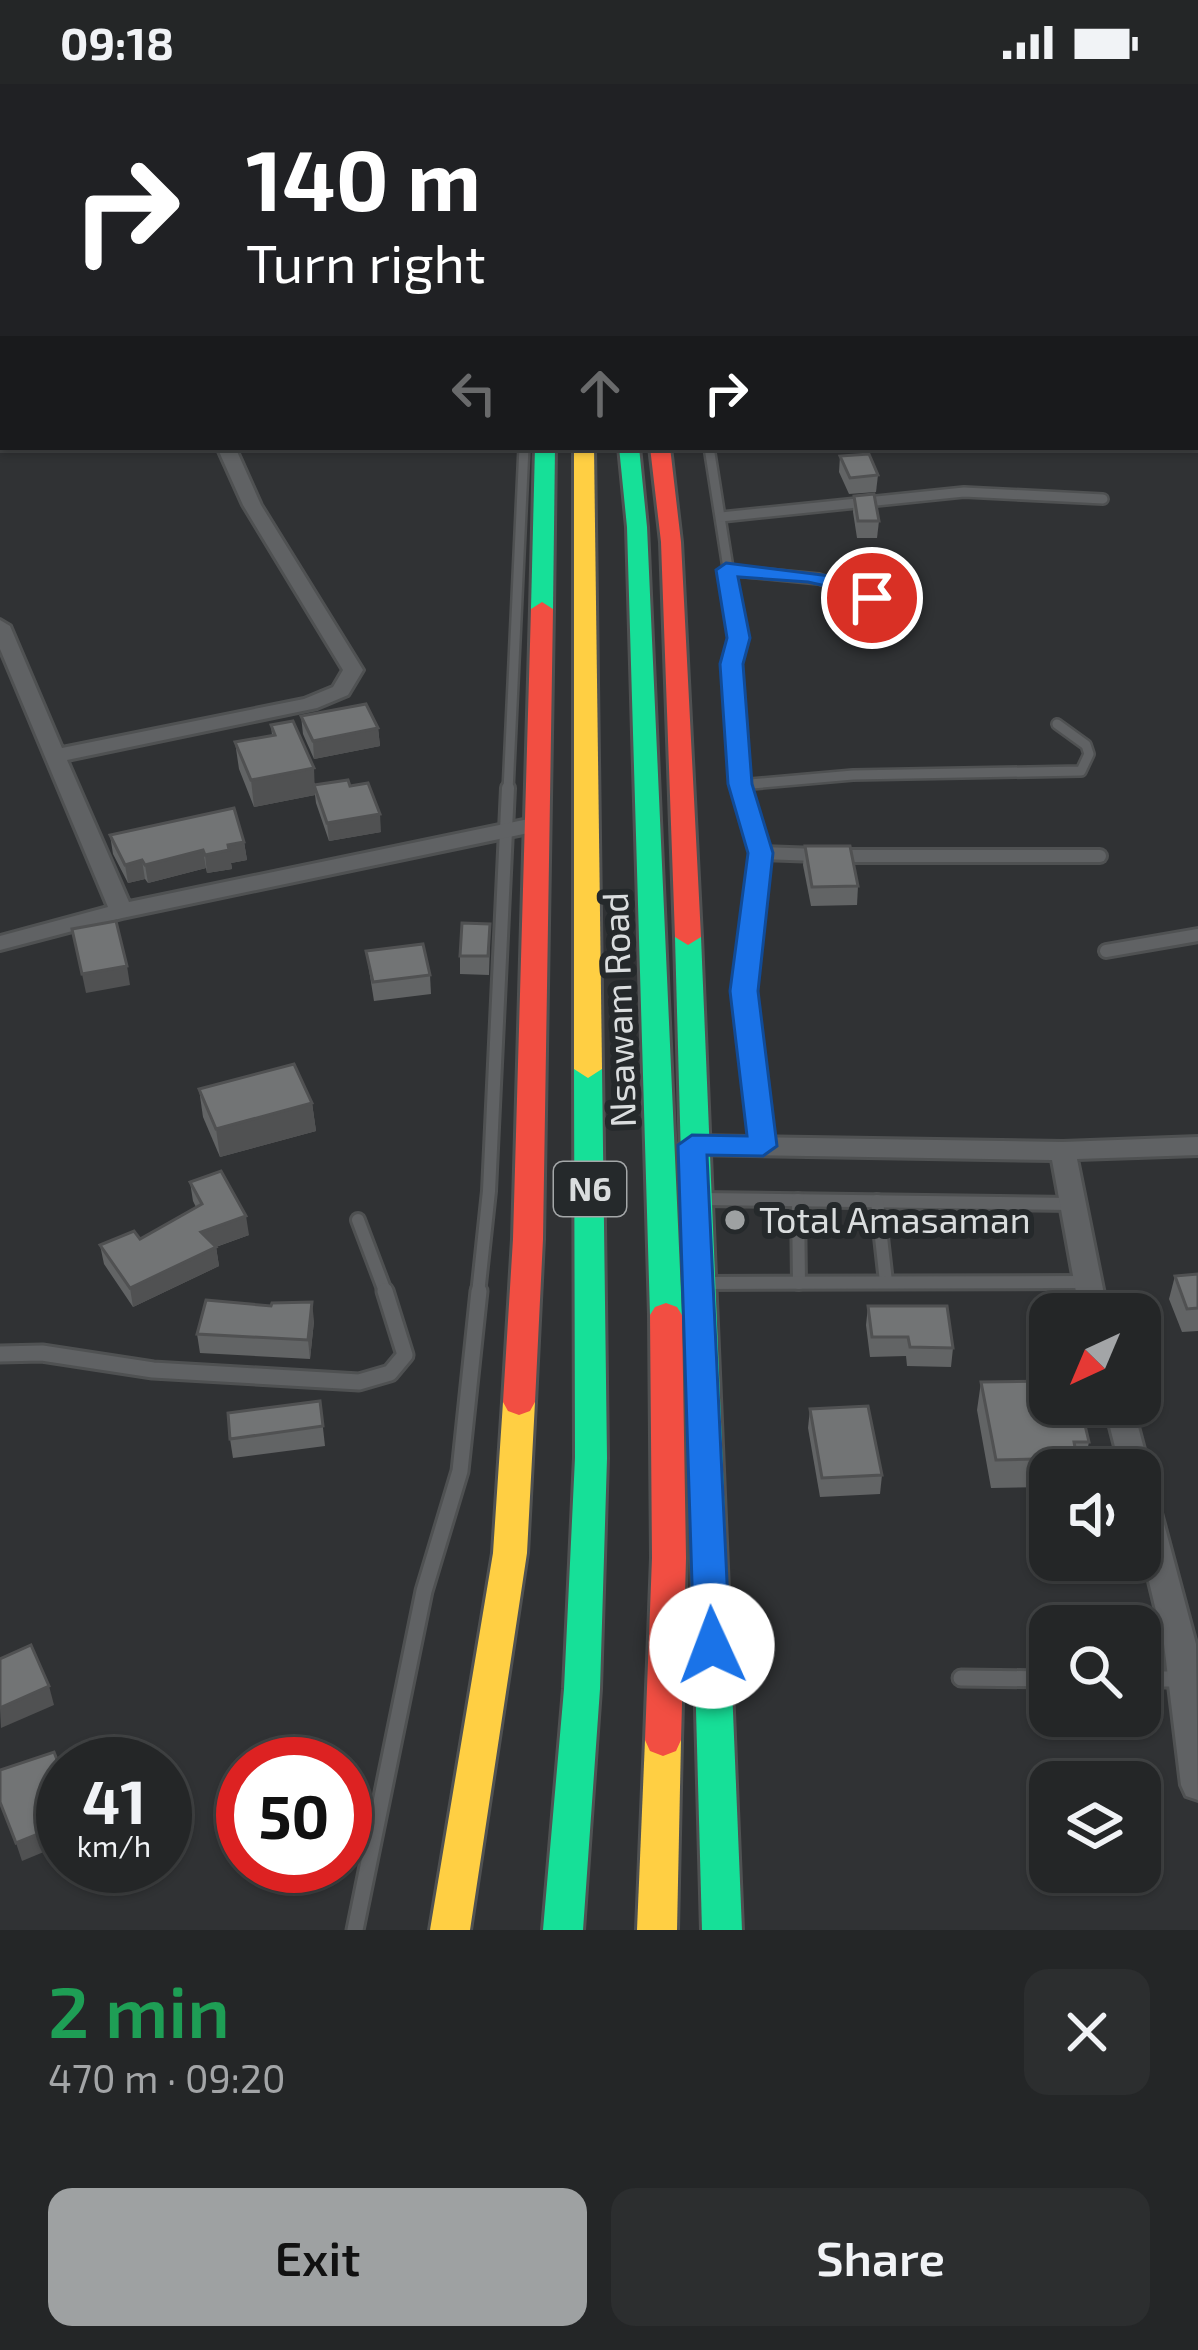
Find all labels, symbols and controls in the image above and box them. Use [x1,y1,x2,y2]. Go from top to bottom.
text: 09:18 [60,15,174,69]
text: 140 m [246,127,481,228]
icon: right [48,132,204,288]
text: Turn right [246,229,486,294]
icon: left [441,360,507,426]
icon: ahead [567,360,633,426]
icon: right [693,360,759,426]
pin [821,547,923,649]
icon: arrive [839,565,905,631]
street label: Nsawam Road [592,892,643,1128]
road number: N6 [554,1162,626,1216]
place label: Total Amasaman [759,1197,1031,1240]
marker: Total Amasaman [722,1207,748,1233]
north arrow [1029,1293,1161,1425]
map controls [1029,1293,1161,1893]
button: sound [1029,1449,1161,1581]
position arrow [649,1583,775,1709]
button: search [1029,1605,1161,1737]
speed limit sign: 50 [216,1737,372,1893]
button: layers [1029,1761,1161,1893]
text: 41 [82,1764,146,1836]
text: km/h [77,1827,151,1863]
text: 2 min [48,1966,230,2052]
button: close [1024,1969,1150,2095]
text: 470 m · 09:20 [48,2054,285,2101]
button: Exit [48,2188,587,2326]
button: Share [611,2188,1150,2326]

